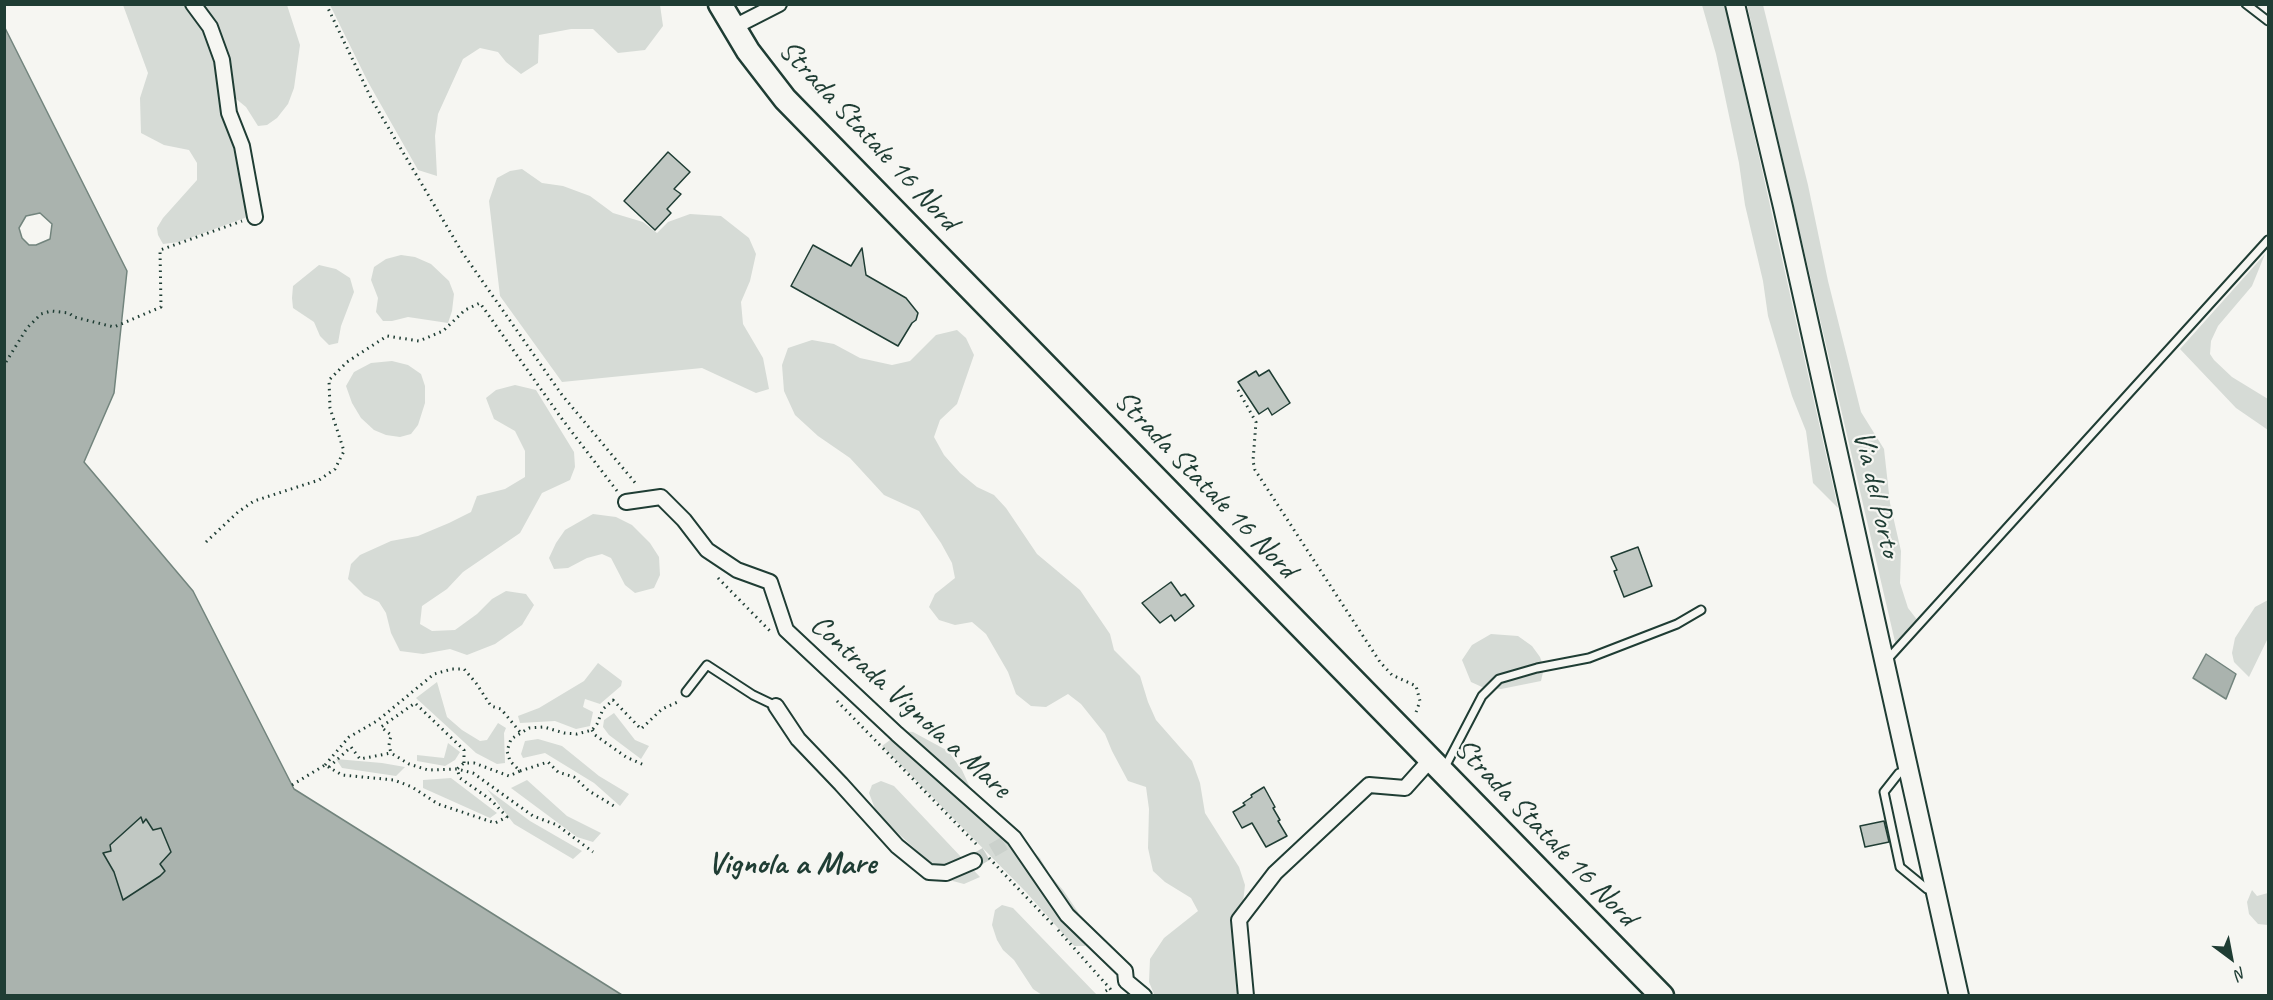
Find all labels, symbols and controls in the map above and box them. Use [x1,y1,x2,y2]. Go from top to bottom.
street label: Strada Statale 16 Nord [770,33,966,239]
street label: Strada Statale 16 Nord [1106,383,1304,587]
street label: Via del Porto [1844,427,1908,561]
street label: Contrada Vignola a Mare [802,607,1018,807]
street label: Strada Statale 16 Nord [1446,731,1644,935]
district label: Vignola a Mare [708,846,876,884]
north arrow [2201,928,2261,988]
text: N [2231,962,2250,984]

